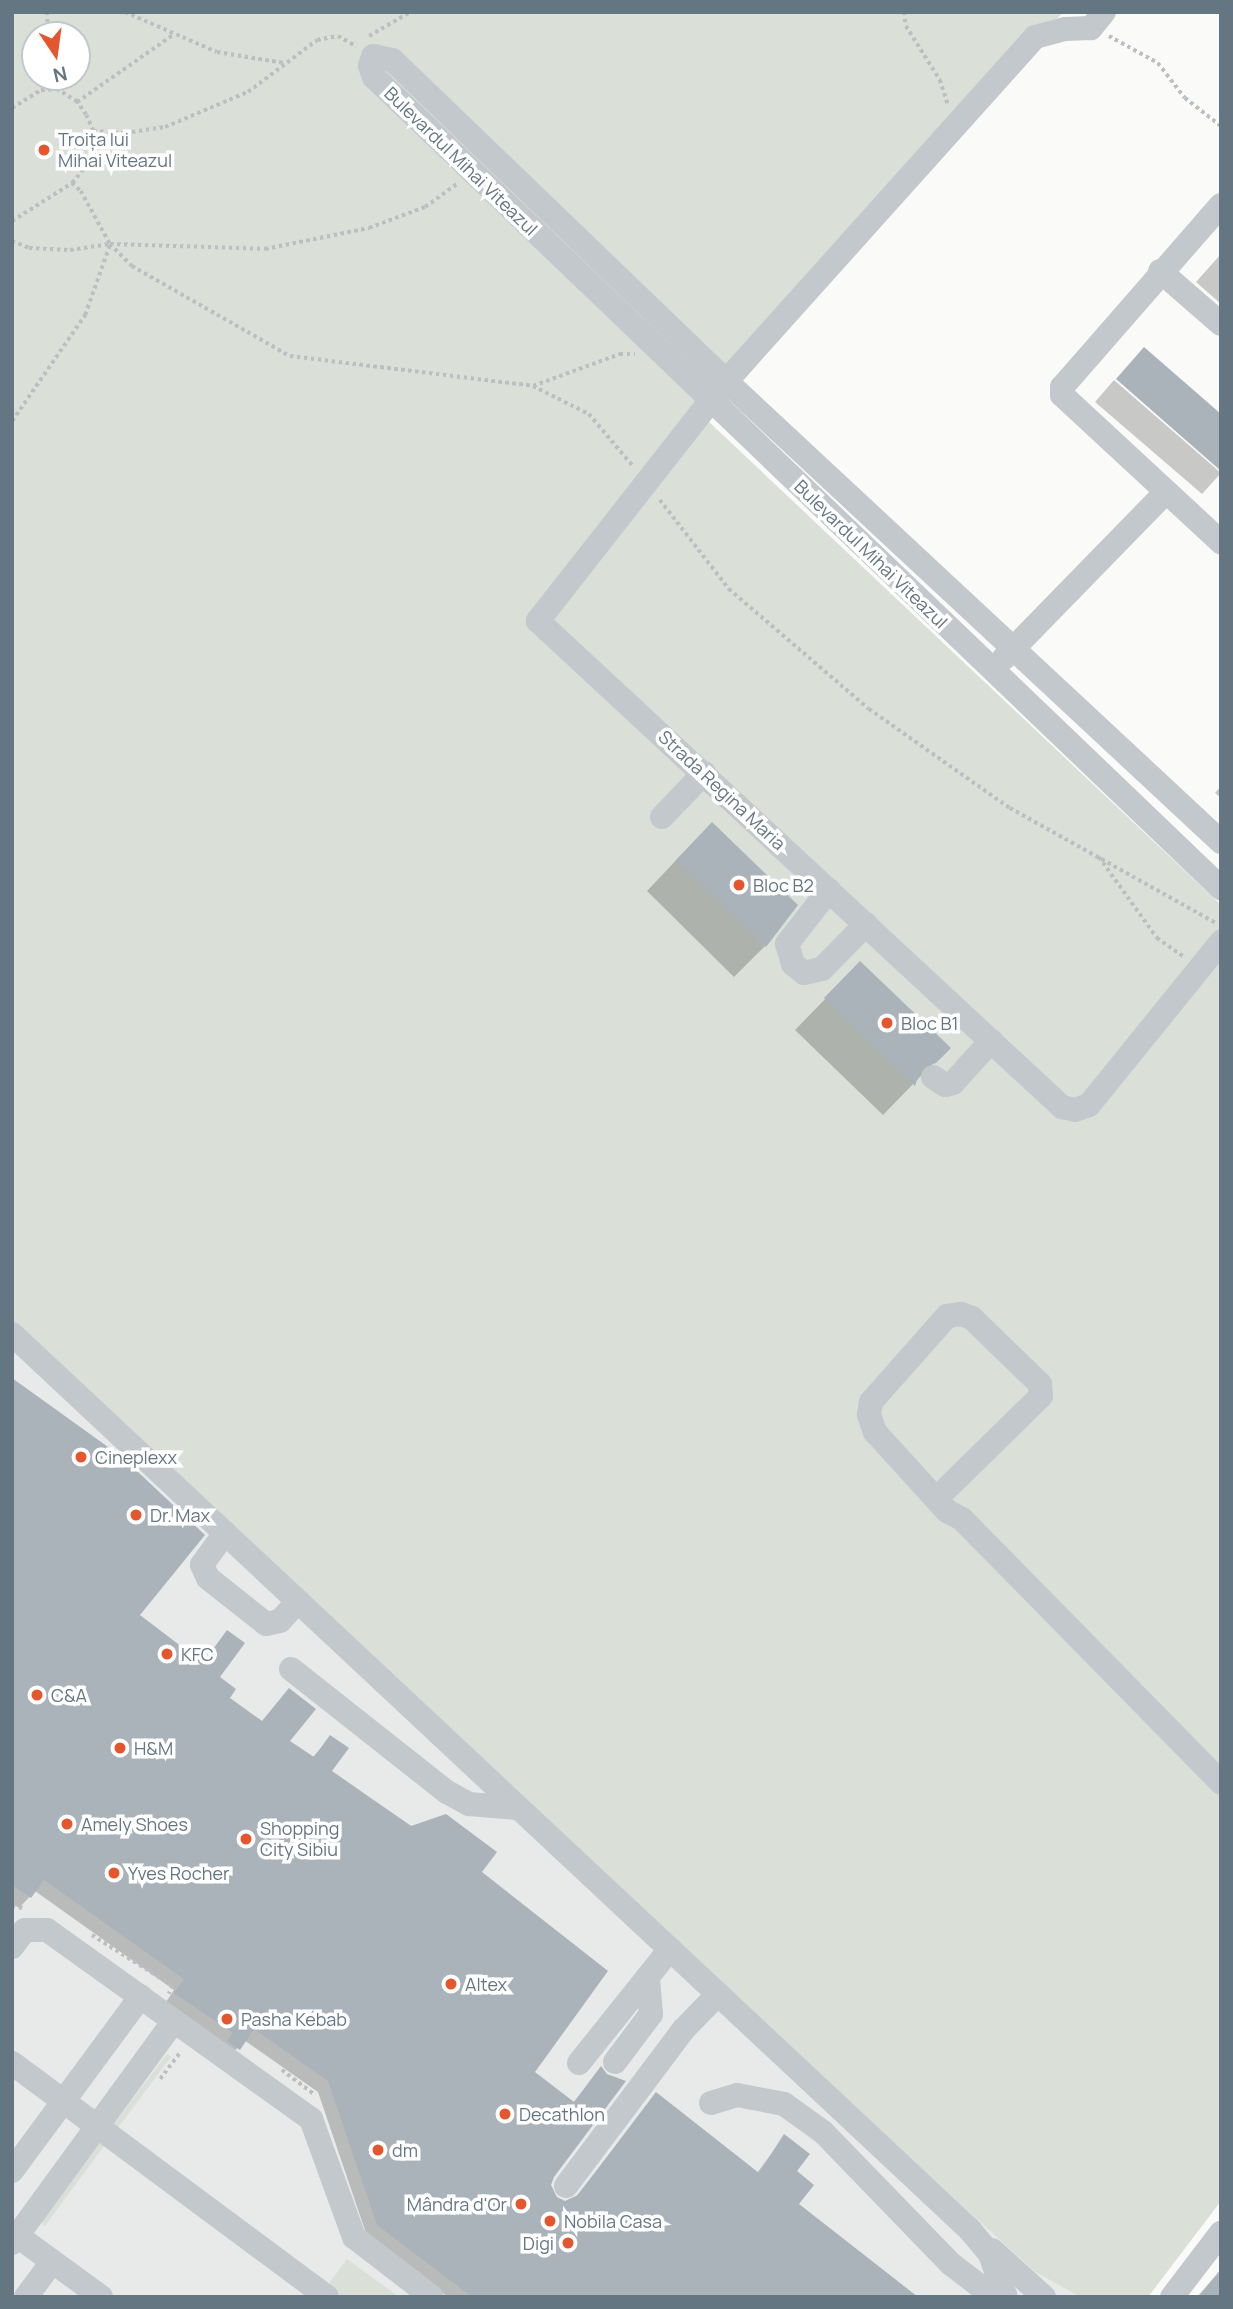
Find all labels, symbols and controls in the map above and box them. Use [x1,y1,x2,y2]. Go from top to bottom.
north arrow [21,21,91,91]
text: N [51,60,70,89]
street label: Bulevardul Mihai Viteazul [380,82,542,240]
place label: Troița lui Mihai Viteazul [58,129,172,172]
marker: Troița lui Mihai Viteazul [36,142,52,158]
street label: Bulevardul Mihai Viteazul [790,475,952,633]
street label: Strada Regina Maria [654,726,790,854]
place label: Bloc B2 [753,874,814,896]
marker: Bloc B2 [731,877,747,893]
place label: Bloc B1 [901,1012,959,1034]
marker: Bloc B1 [879,1015,895,1031]
place label: Cineplexx [95,1446,177,1468]
marker: Cineplexx [73,1449,89,1465]
place label: Dr. Max [150,1504,210,1526]
marker: Dr. Max [128,1507,144,1523]
place label: KFC [181,1643,214,1665]
marker: KFC [159,1646,175,1662]
place label: C&A [51,1684,87,1706]
marker: C&A [29,1687,45,1703]
place label: H&M [134,1737,173,1759]
marker: H&M [112,1740,128,1756]
place label: Amely Shoes [81,1813,188,1835]
marker: Amely Shoes [59,1816,75,1832]
place label: Shopping City Sibiu [260,1818,339,1860]
marker: Shopping City Sibiu [238,1831,254,1847]
place label: Yves Rocher [128,1862,229,1884]
marker: Yves Rocher [106,1865,122,1881]
place label: Altex [465,1973,507,1995]
marker: Altex [443,1976,459,1992]
place label: Pasha Kebab [241,2008,347,2030]
marker: Pasha Kebab [219,2011,235,2027]
place label: Decathlon [519,2103,605,2125]
marker: Decathlon [497,2106,513,2122]
place label: dm [392,2139,418,2161]
marker: dm [370,2142,386,2158]
place label: Mândra d'Or [407,2193,507,2215]
marker: Mândra d'Or [513,2196,529,2212]
place label: Nobila Casa [564,2210,662,2232]
marker: Nobila Casa [542,2213,558,2229]
place label: Digi [523,2232,554,2254]
marker: Digi [560,2235,576,2251]

